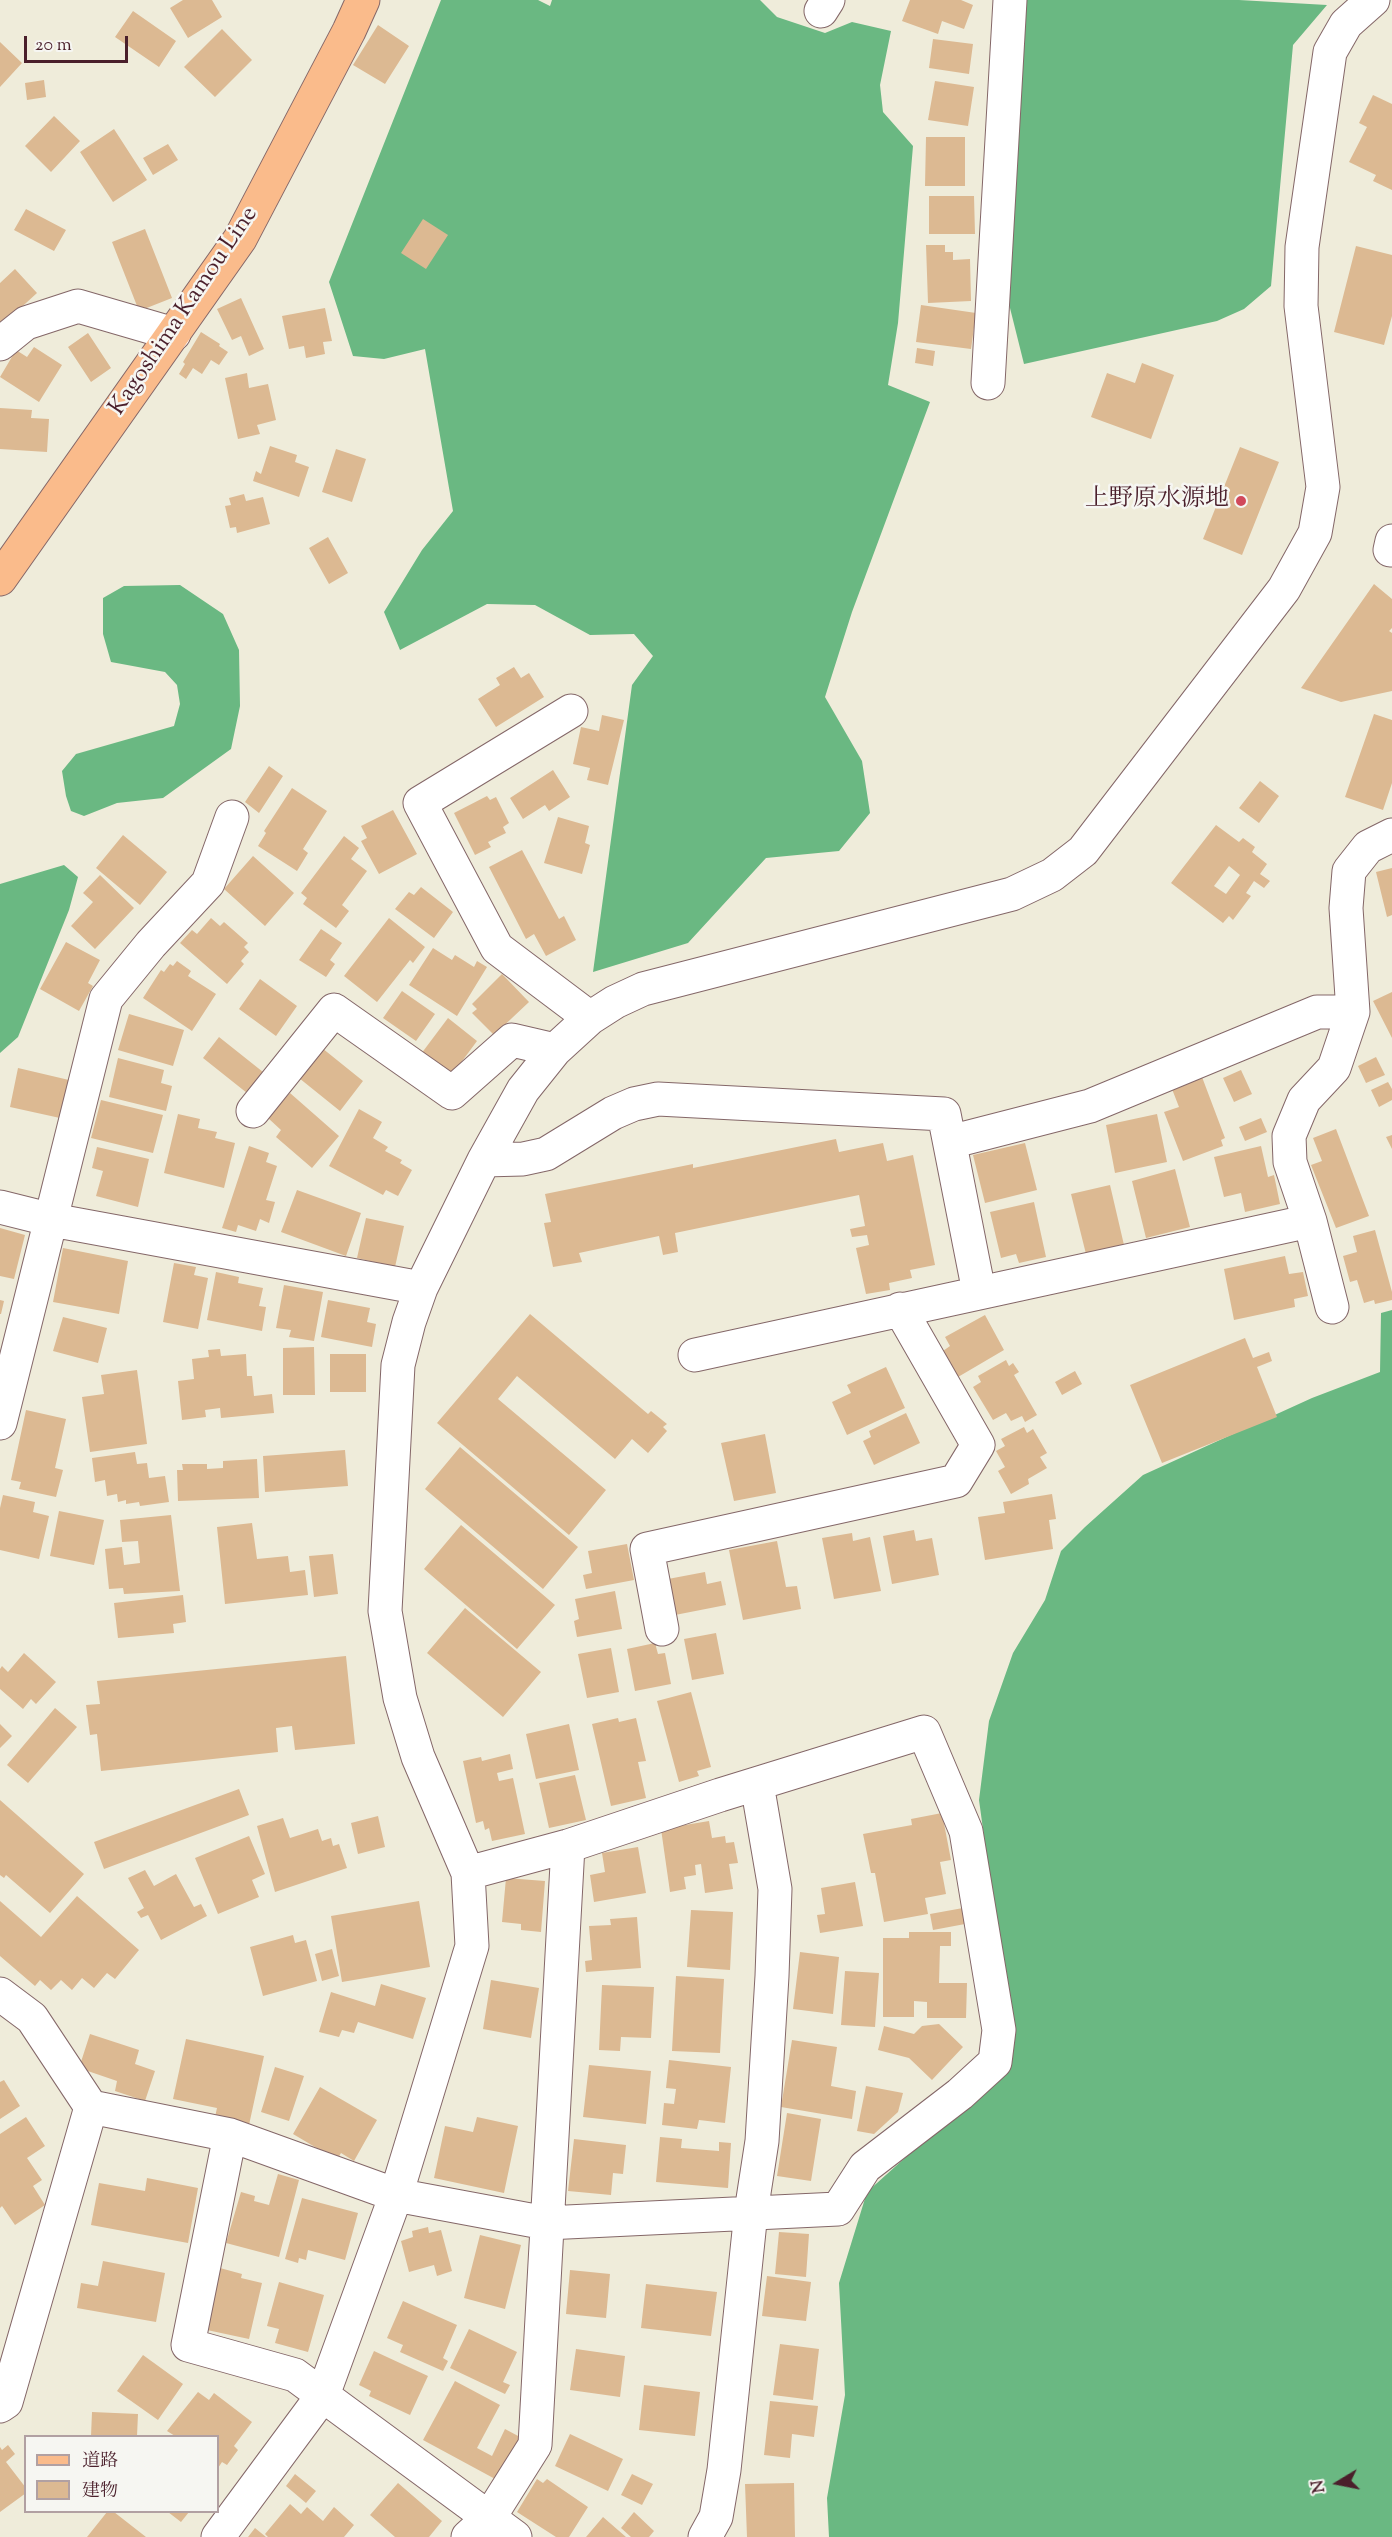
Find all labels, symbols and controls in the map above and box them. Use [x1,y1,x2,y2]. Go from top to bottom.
scale bar [27,24,130,62]
text: 20 m [35,33,72,59]
street label: Kagoshima Kamou Line [104,202,266,422]
place label: 上野原水源地 [1085,487,1229,515]
marker: 上野原水源地 [1234,494,1248,508]
legend [24,2435,219,2513]
text: 道路 [82,2449,118,2475]
north arrow [1308,2453,1368,2513]
text: N [1307,2478,1332,2495]
text: 建物 [82,2479,118,2505]

